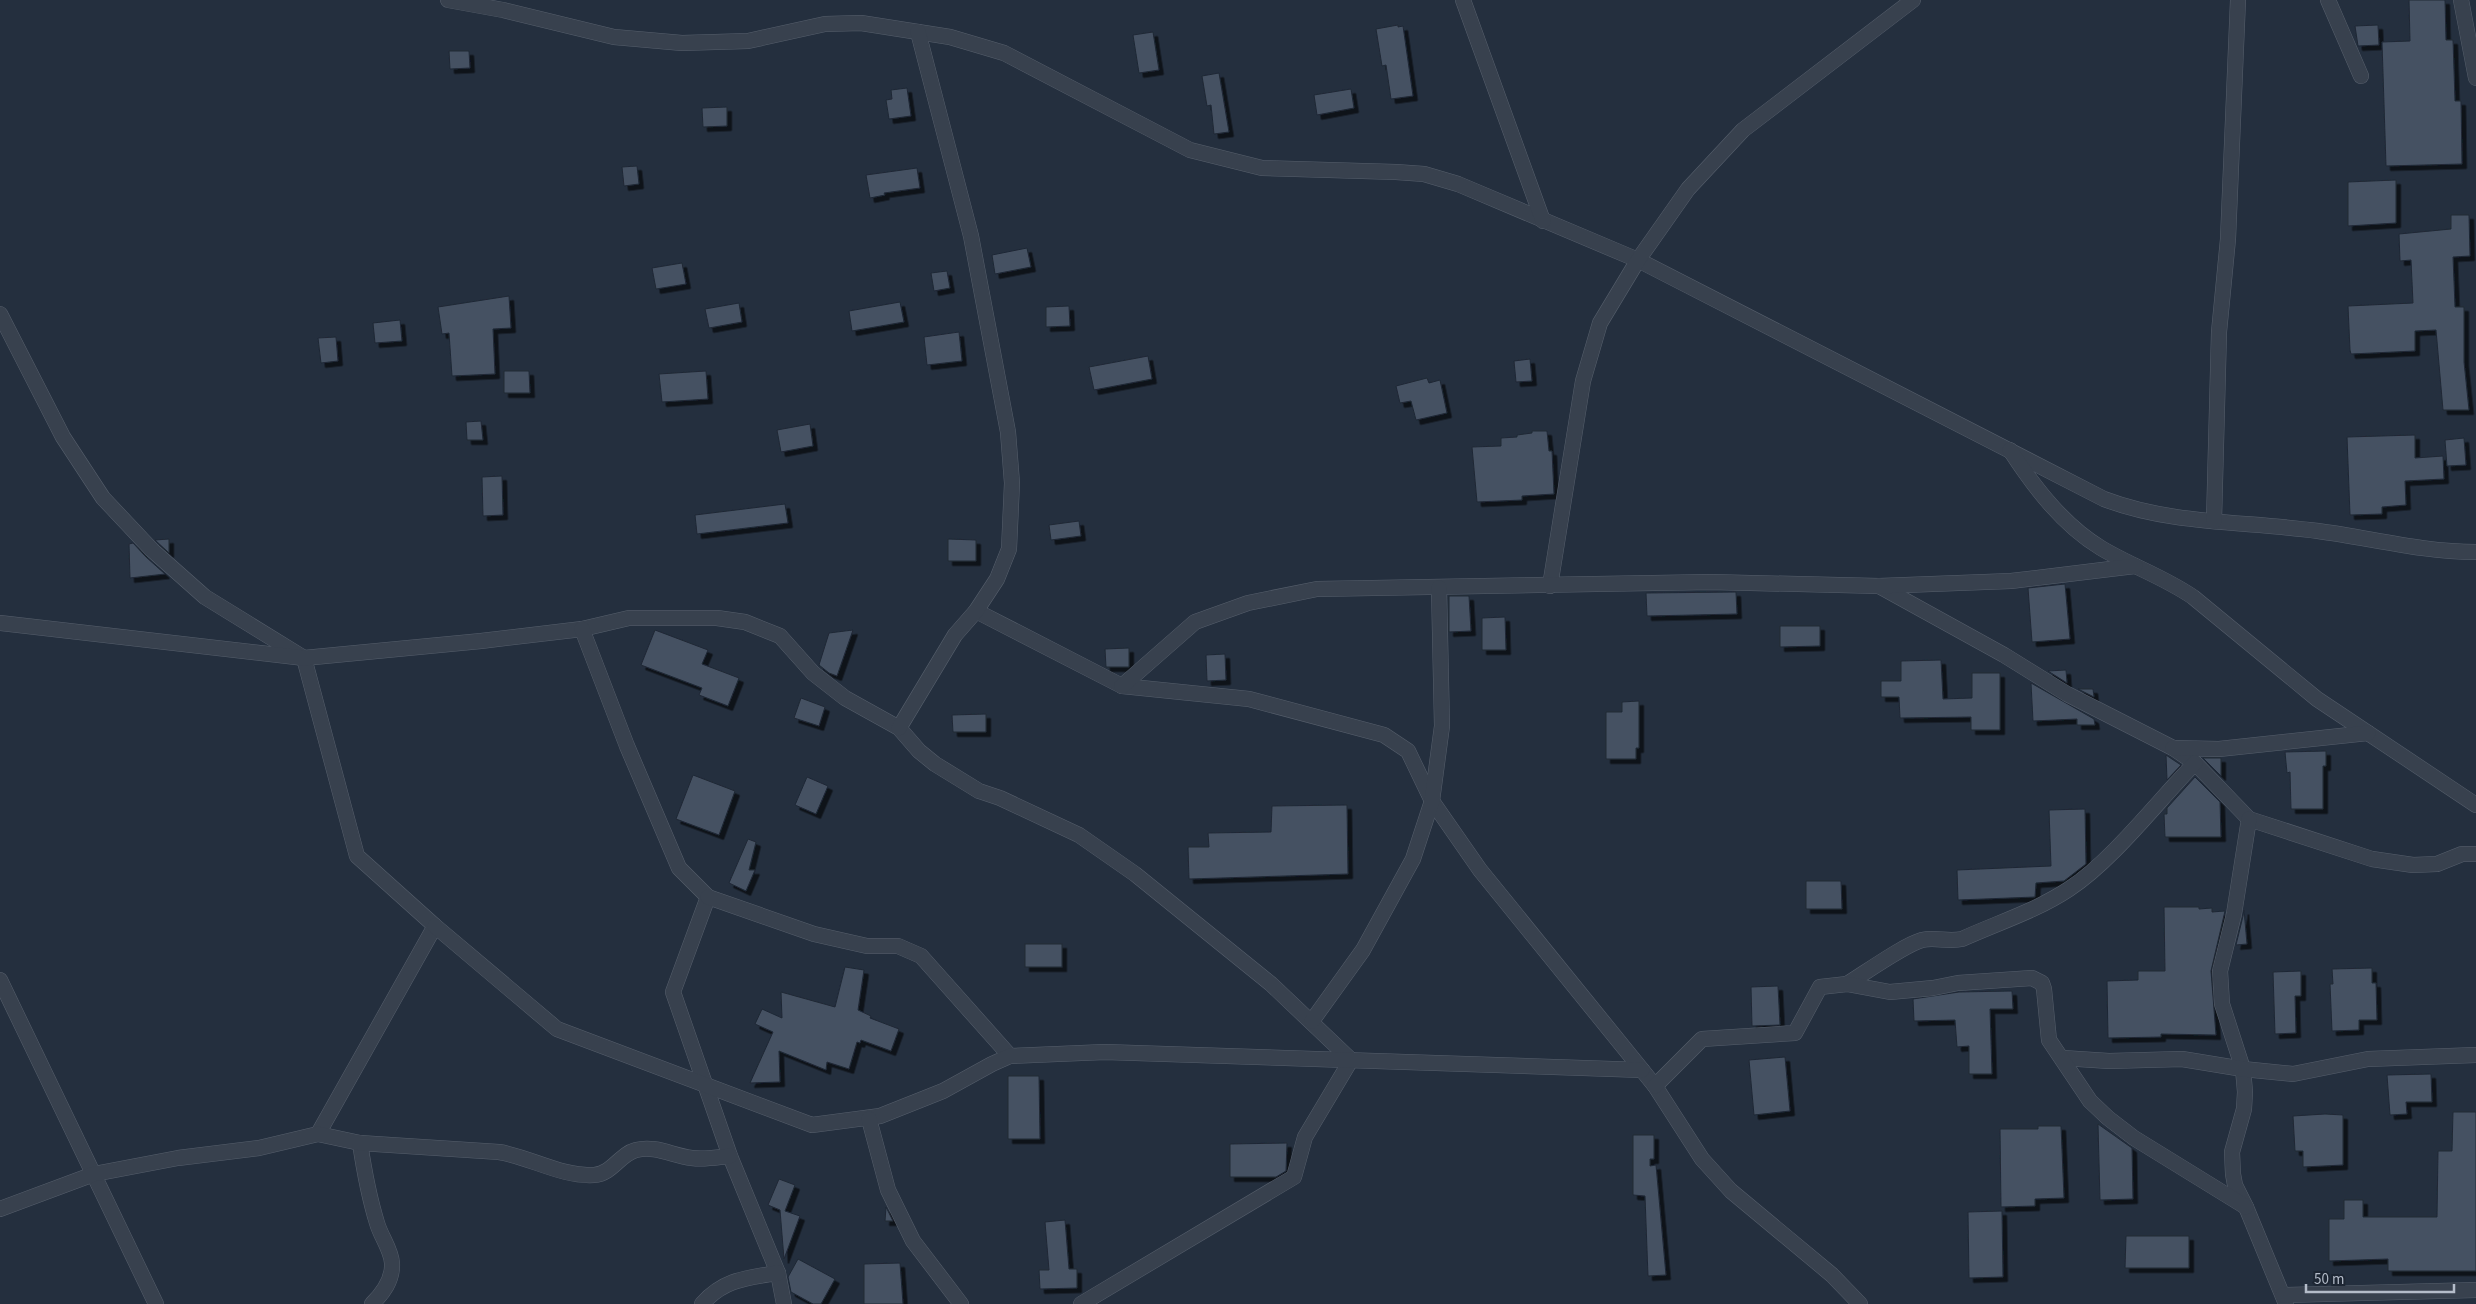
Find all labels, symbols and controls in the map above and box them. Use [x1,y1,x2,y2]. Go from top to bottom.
scale bar [2306,1262,2454,1294]
text: 50 m [2314,1269,2344,1290]

